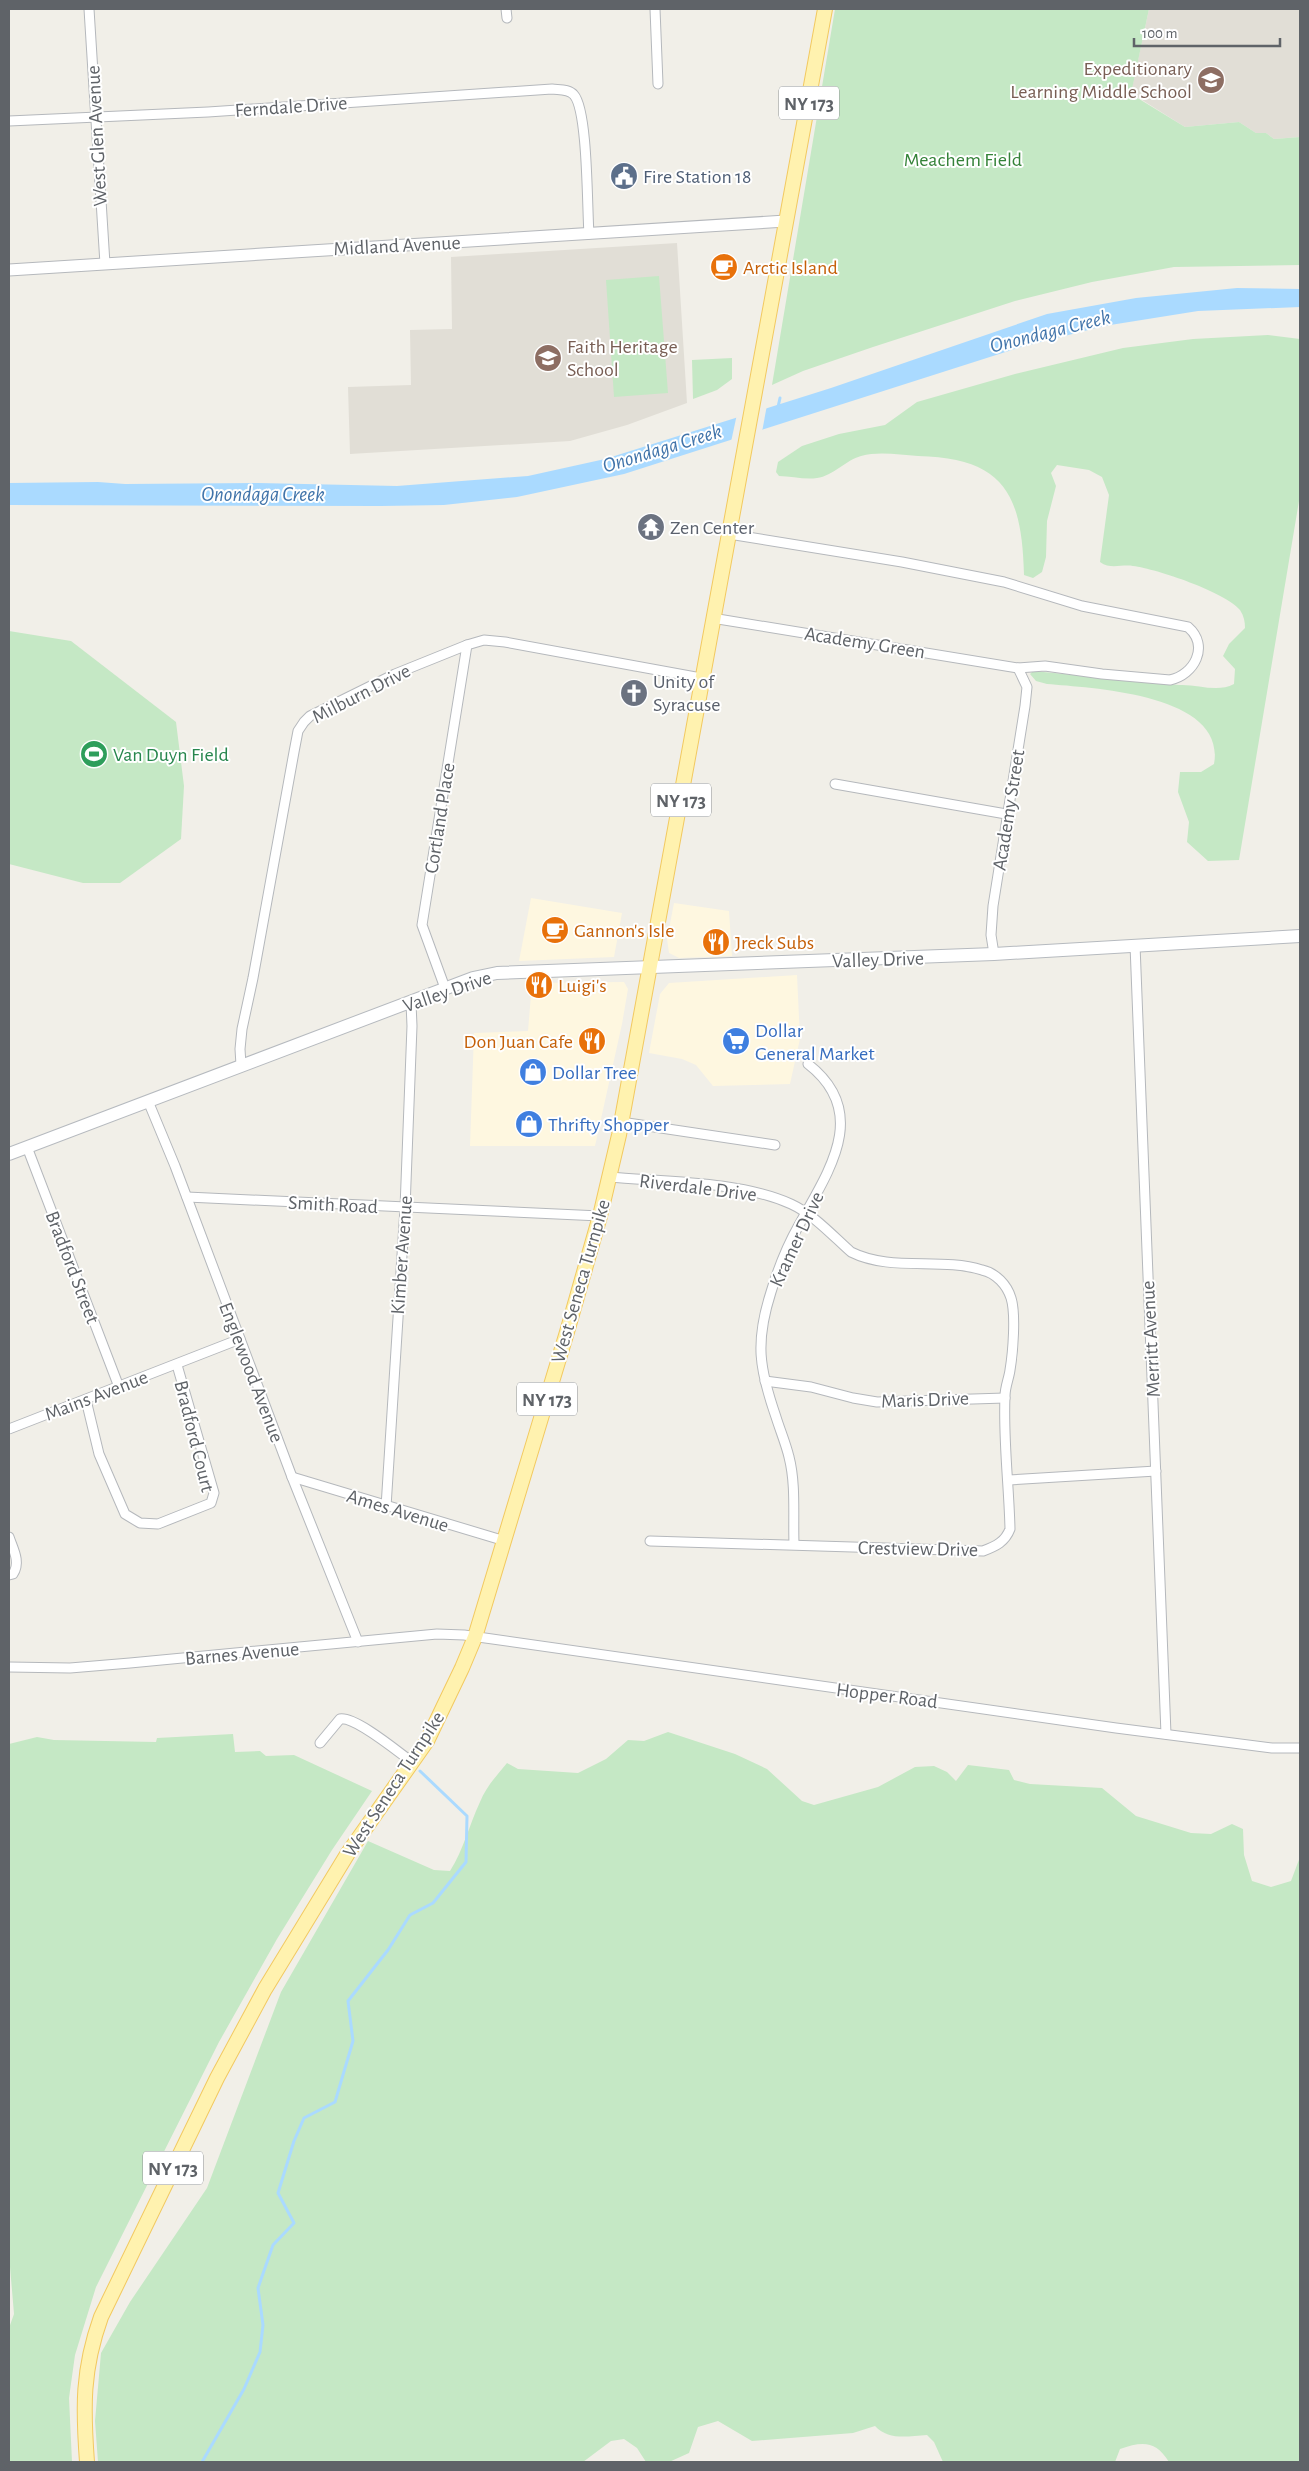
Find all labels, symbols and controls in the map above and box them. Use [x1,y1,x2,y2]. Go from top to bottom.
scale bar [1134,15,1280,47]
text: 100 m [1142,26,1177,41]
place label: Expeditionary Learning Middle School [1010,59,1192,102]
street label: West Glen Avenue [83,65,111,207]
school or university icon: Expeditionary Learning Middle School [1196,65,1226,95]
road number: NY 173 [779,86,839,120]
street label: Ferndale Drive [234,93,348,121]
park label: Meachem Field [904,150,1022,170]
public building icon: Fire Station 18 [609,161,639,191]
place label: Fire Station 18 [643,167,751,187]
street label: Midland Avenue [333,233,461,259]
cafe icon: Arctic Island [709,252,739,282]
place label: Arctic Island [743,258,838,278]
water label: Onondaga Creek [988,306,1113,357]
place label: Faith Heritage School [567,337,678,380]
school or university icon: Faith Heritage School [533,343,563,373]
water label: Onondaga Creek [600,420,725,477]
water label: Onondaga Creek [201,484,325,505]
temple icon: Zen Center [636,512,666,542]
place label: Zen Center [670,518,755,538]
street label: Academy Green [803,624,927,662]
street label: Milburn Drive [309,661,414,727]
place label: Unity of Syracuse [653,672,721,715]
church icon: Unity of Syracuse [619,678,649,708]
sports icon: Van Duyn Field [79,739,109,769]
place label: Van Duyn Field [113,745,229,765]
street label: Academy Street [990,748,1029,872]
street label: Cortland Place [421,761,459,875]
road number: NY 173 [651,784,711,816]
cafe icon: Gannon's Isle [540,915,570,945]
place label: Gannon's Isle [574,921,674,941]
restaurant icon: Jreck Subs [701,927,731,957]
place label: Jreck Subs [735,933,814,953]
street label: Valley Drive [832,948,924,972]
street label: Valley Drive [401,968,494,1016]
restaurant icon: Luigi's [524,970,554,1000]
place label: Luigi's [558,976,607,996]
place label: Dollar General Market [755,1021,875,1064]
restaurant icon: Don Juan Cafe [577,1026,607,1056]
supermarket icon: Dollar General Market [721,1026,751,1056]
place label: Don Juan Cafe [464,1032,573,1052]
shop icon: Dollar Tree [518,1057,548,1087]
place label: Dollar Tree [552,1063,637,1083]
shop icon: Thrifty Shopper [514,1109,544,1139]
place label: Thrifty Shopper [548,1115,670,1135]
street label: Riverdale Drive [638,1171,758,1205]
street label: Kramer Drive [766,1189,828,1290]
street label: Smith Road [288,1193,378,1217]
street label: Kimber Avenue [388,1195,416,1315]
street label: West Seneca Turnpike [548,1197,614,1365]
street label: Bradford Street [41,1208,103,1327]
street label: Merritt Avenue [1138,1280,1164,1398]
street label: Englewood Avenue [215,1299,287,1445]
street label: Mains Avenue [42,1367,151,1425]
street label: Bradford Court [170,1378,218,1495]
road number: NY 173 [517,1382,577,1416]
street label: Maris Drive [881,1388,969,1412]
street label: Ames Avenue [344,1486,451,1536]
street label: Crestview Drive [858,1538,978,1560]
street label: Barnes Avenue [184,1639,300,1669]
street label: Hopper Road [835,1680,939,1712]
street label: West Seneca Turnpike [339,1708,448,1861]
road number: NY 173 [143,2152,203,2184]

